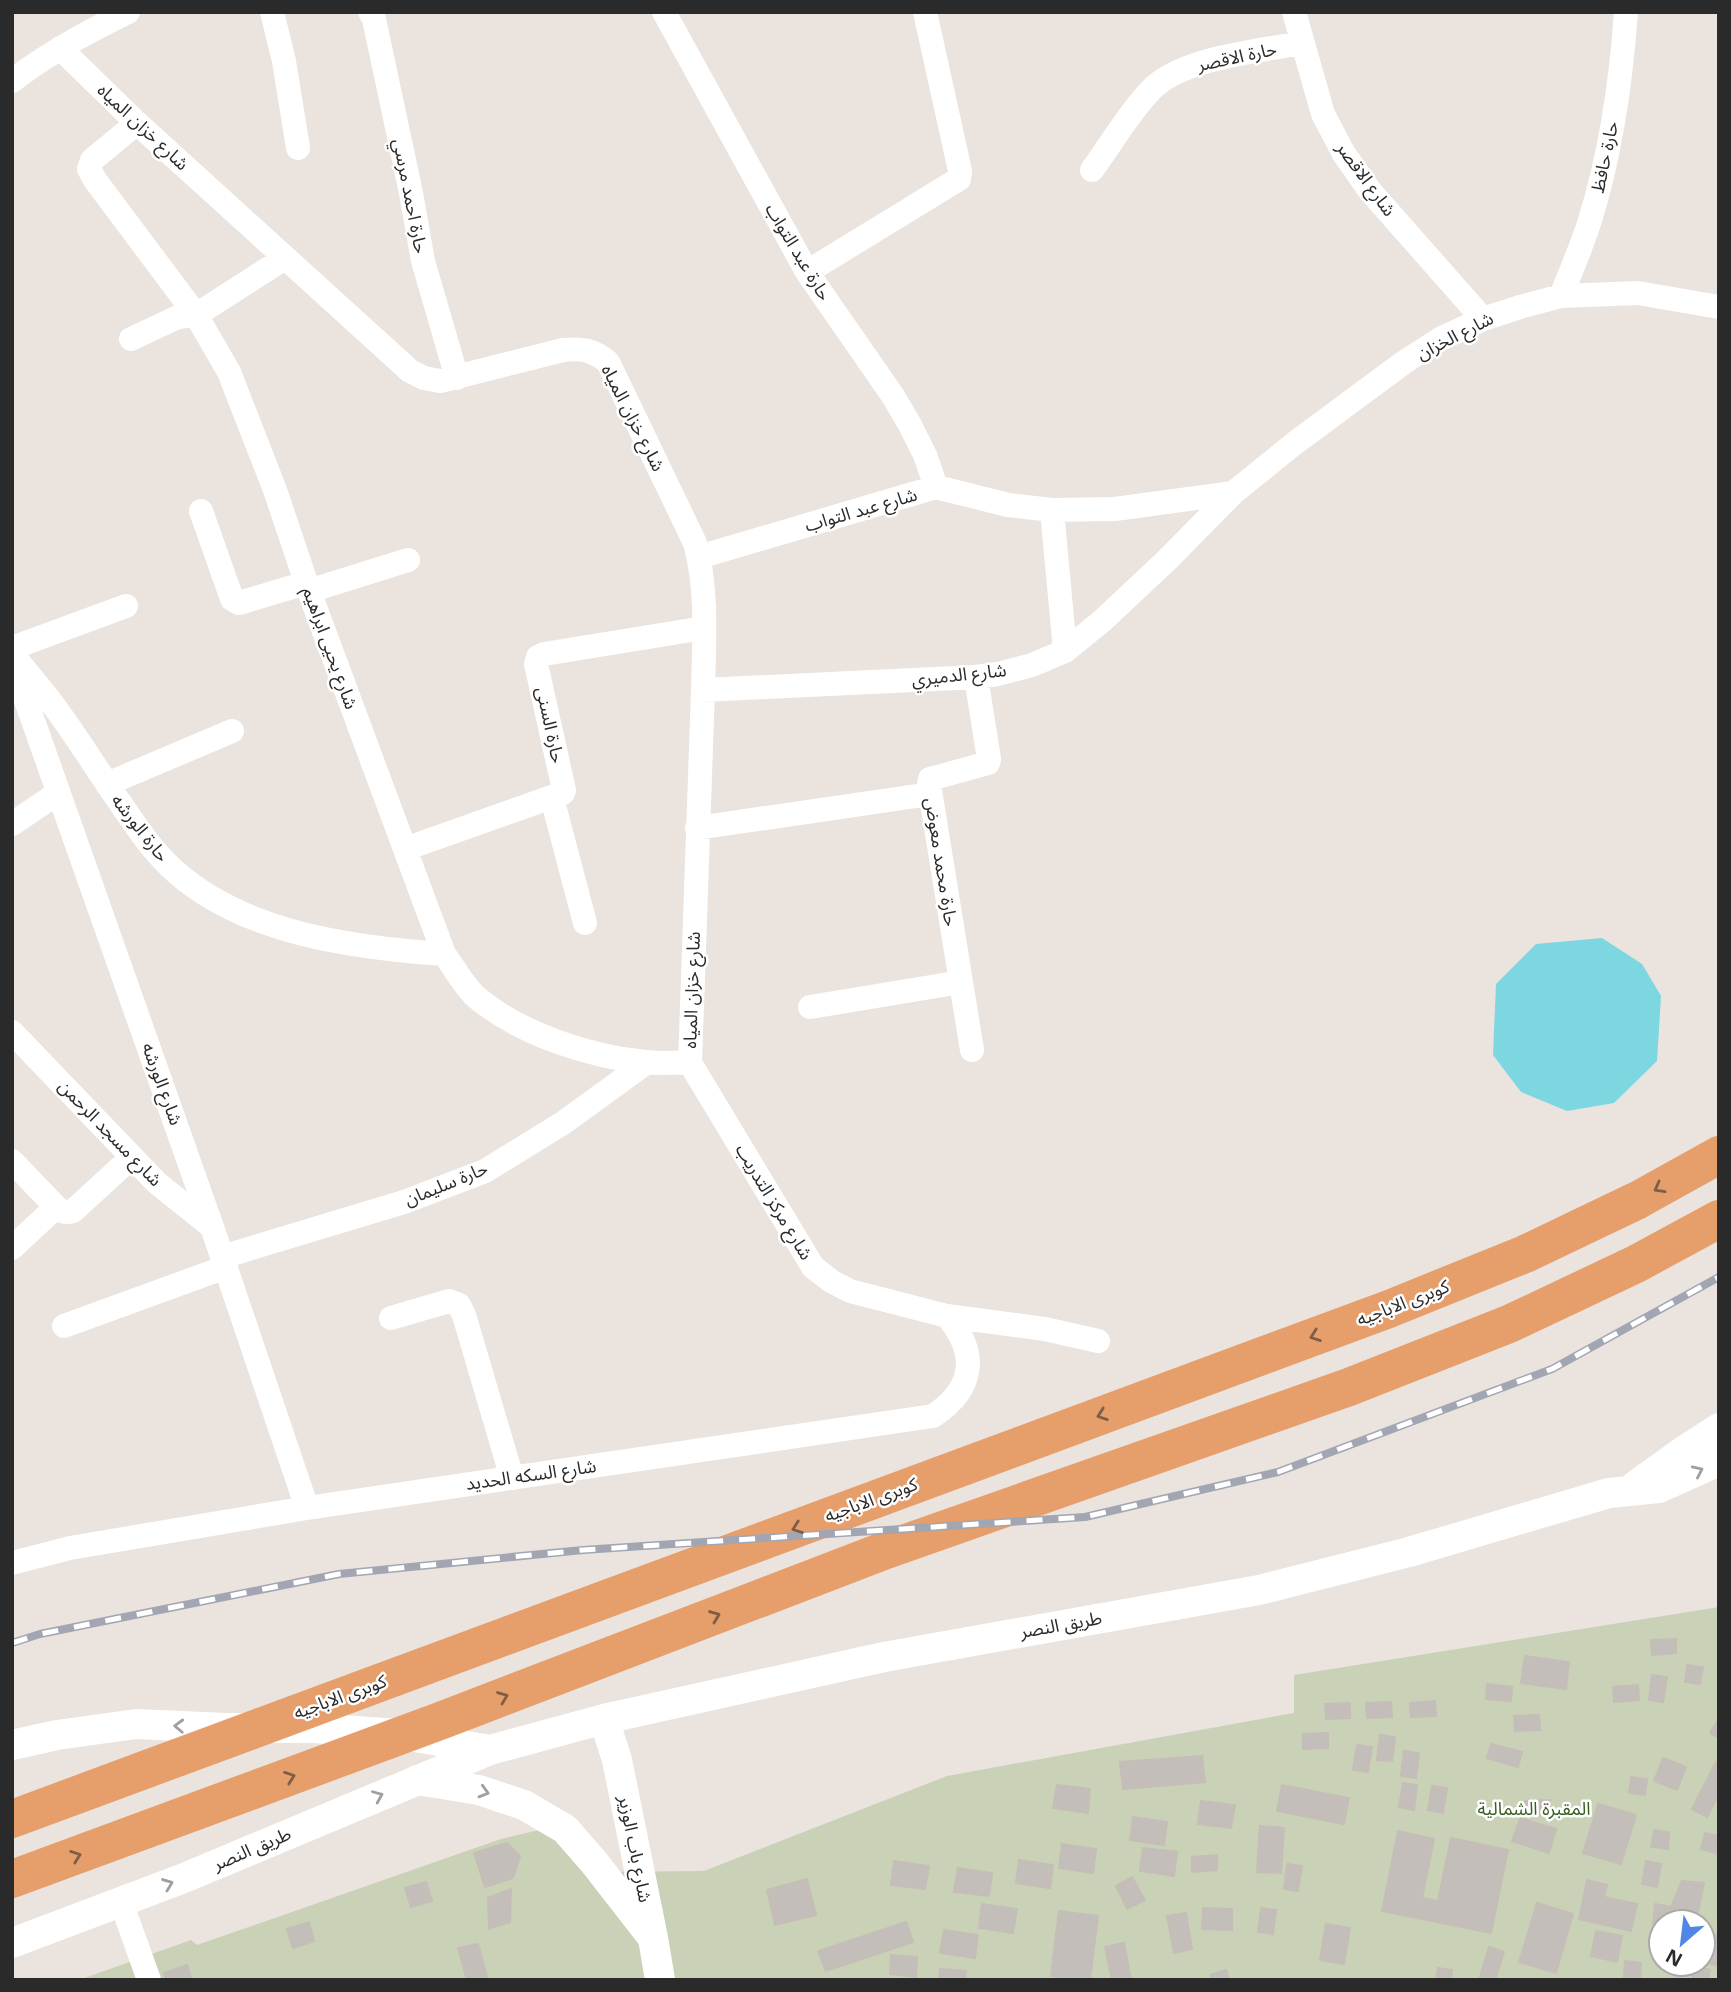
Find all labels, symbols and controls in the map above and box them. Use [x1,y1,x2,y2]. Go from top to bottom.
street label: حارة الاقصر [1194,36,1279,76]
street label: شارع خزان المياه [91,78,195,177]
street label: حارة حافظ [1585,119,1623,195]
street label: شارع الاقصر [1329,135,1402,222]
street label: حارة احمد مرسي [386,136,434,256]
street label: حارة عبد التواب [760,198,837,305]
street label: شارع الخزان [1412,305,1499,367]
street label: شارع خزان المياه [594,360,671,476]
street label: شارع عبد التواب [802,482,920,539]
street label: شارع يحيى ابراهيم [295,583,364,713]
street label: شارع الدميري [910,657,1008,694]
street label: حارة السنى [531,684,571,765]
street label: حارة الورشه [107,788,175,866]
street label: حارة محمد معوض [920,796,964,928]
street label: شارع خزان المياه [677,931,708,1049]
street label: شارع الورشه [134,1039,189,1129]
street label: شارع مسجد الرحمن [51,1074,168,1193]
street label: شارع مركز التدريب [728,1139,819,1265]
street label: حارة سليمان [400,1155,491,1211]
one-way arrow [1654,1180,1666,1193]
street label: كوبرى الاباجيه [1353,1273,1453,1331]
one-way arrow [1310,1328,1322,1342]
one-way arrow [1096,1406,1108,1420]
street label: شارع السكه الحديد [464,1453,598,1498]
one-way arrow [1691,1466,1703,1480]
street label: كوبرى الاباجيه [821,1471,921,1527]
one-way arrow [791,1520,803,1534]
street label: طريق النصر [1017,1605,1104,1643]
one-way arrow [709,1610,721,1624]
street label: كوبرى الاباجيه [290,1668,390,1724]
one-way arrow [496,1691,508,1705]
one-way arrow [173,1719,184,1734]
one-way arrow [283,1771,295,1785]
one-way arrow [478,1784,490,1799]
one-way arrow [370,1790,383,1804]
street label: شارع باب الوزير [611,1792,658,1905]
park label: المقبرة الشمالية [1478,1796,1590,1820]
street label: طريق النصر [208,1821,294,1876]
one-way arrow [70,1850,82,1864]
one-way arrow [161,1878,173,1892]
north arrow [1647,1908,1717,1978]
text: N [1661,1943,1687,1973]

